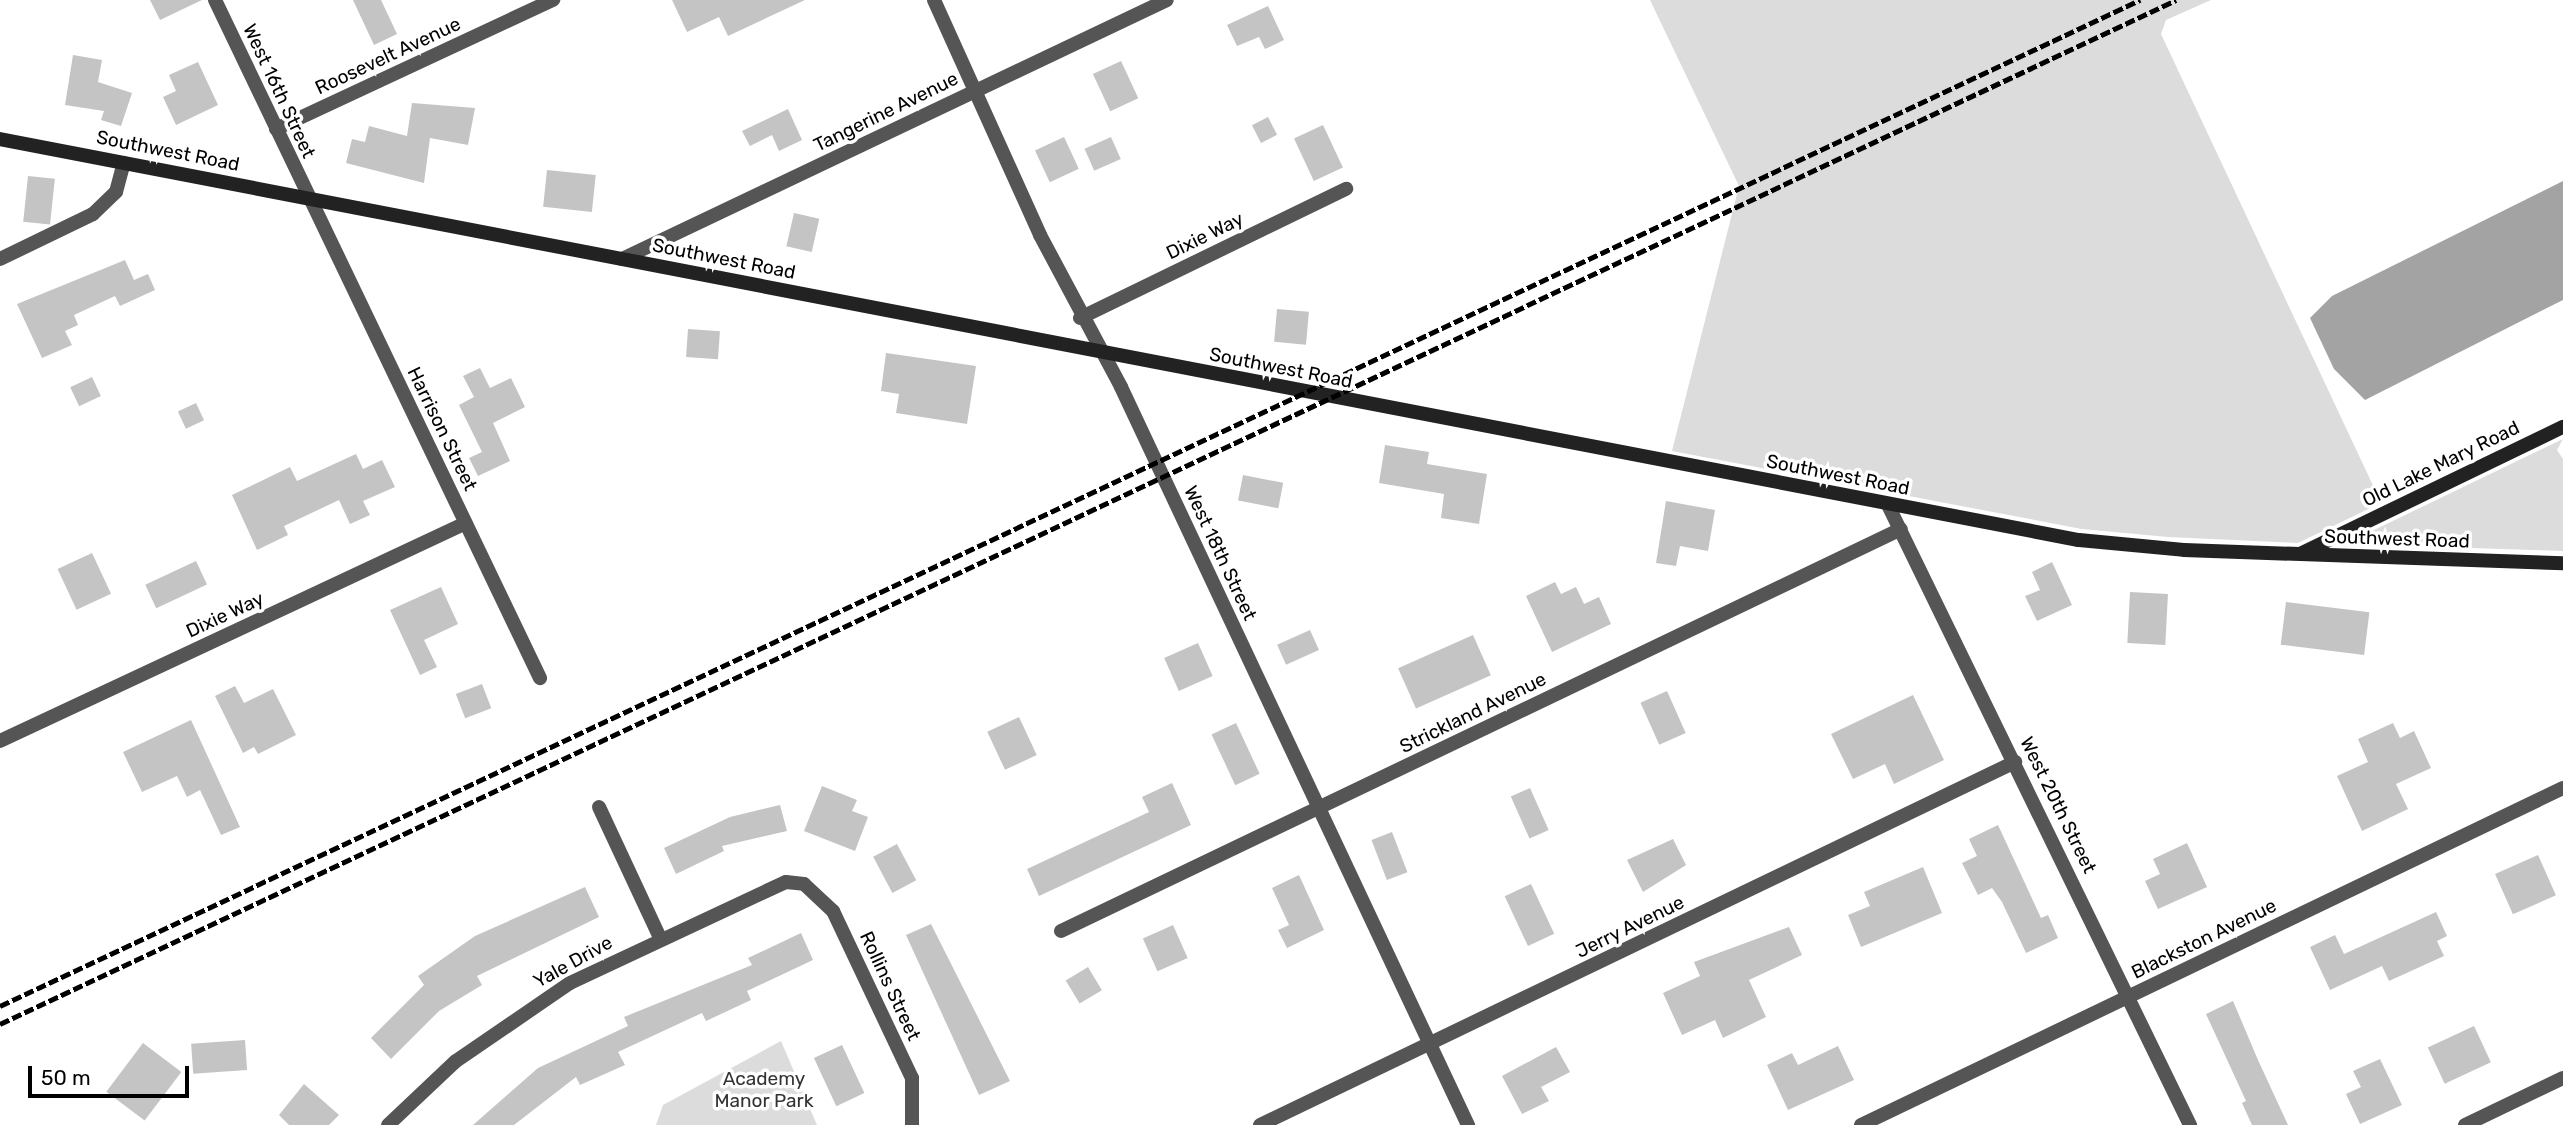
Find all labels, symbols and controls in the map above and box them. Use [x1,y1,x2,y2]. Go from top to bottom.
street label: Roosevelt Avenue [311,12,465,100]
street label: West 16th Street [238,20,320,162]
street label: Tangerine Avenue [810,67,962,157]
street label: Southwest Road [94,126,242,176]
street label: Dixie Way [1163,207,1247,265]
street label: Southwest Road [650,234,798,284]
street label: Southwest Road [1207,343,1355,393]
street label: Harrison Street [402,363,482,495]
street label: Old Lake Mary Road [2359,416,2523,512]
street label: Southwest Road [1764,450,1912,500]
street label: West 18th Street [1179,482,1261,624]
street label: Southwest Road [2324,525,2470,553]
street label: Dixie Way [182,587,268,643]
street label: Strickland Avenue [1396,668,1550,758]
street label: West 20th Street [2015,733,2101,877]
street label: Jerry Avenue [1572,891,1688,963]
street label: Blackston Avenue [2128,894,2280,984]
street label: Rollins Street [855,928,925,1044]
street label: Yale Drive [530,931,616,993]
scale bar [32,1052,192,1096]
text: 50 m [41,1065,91,1090]
park label: Academy Manor Park [714,1068,814,1112]

